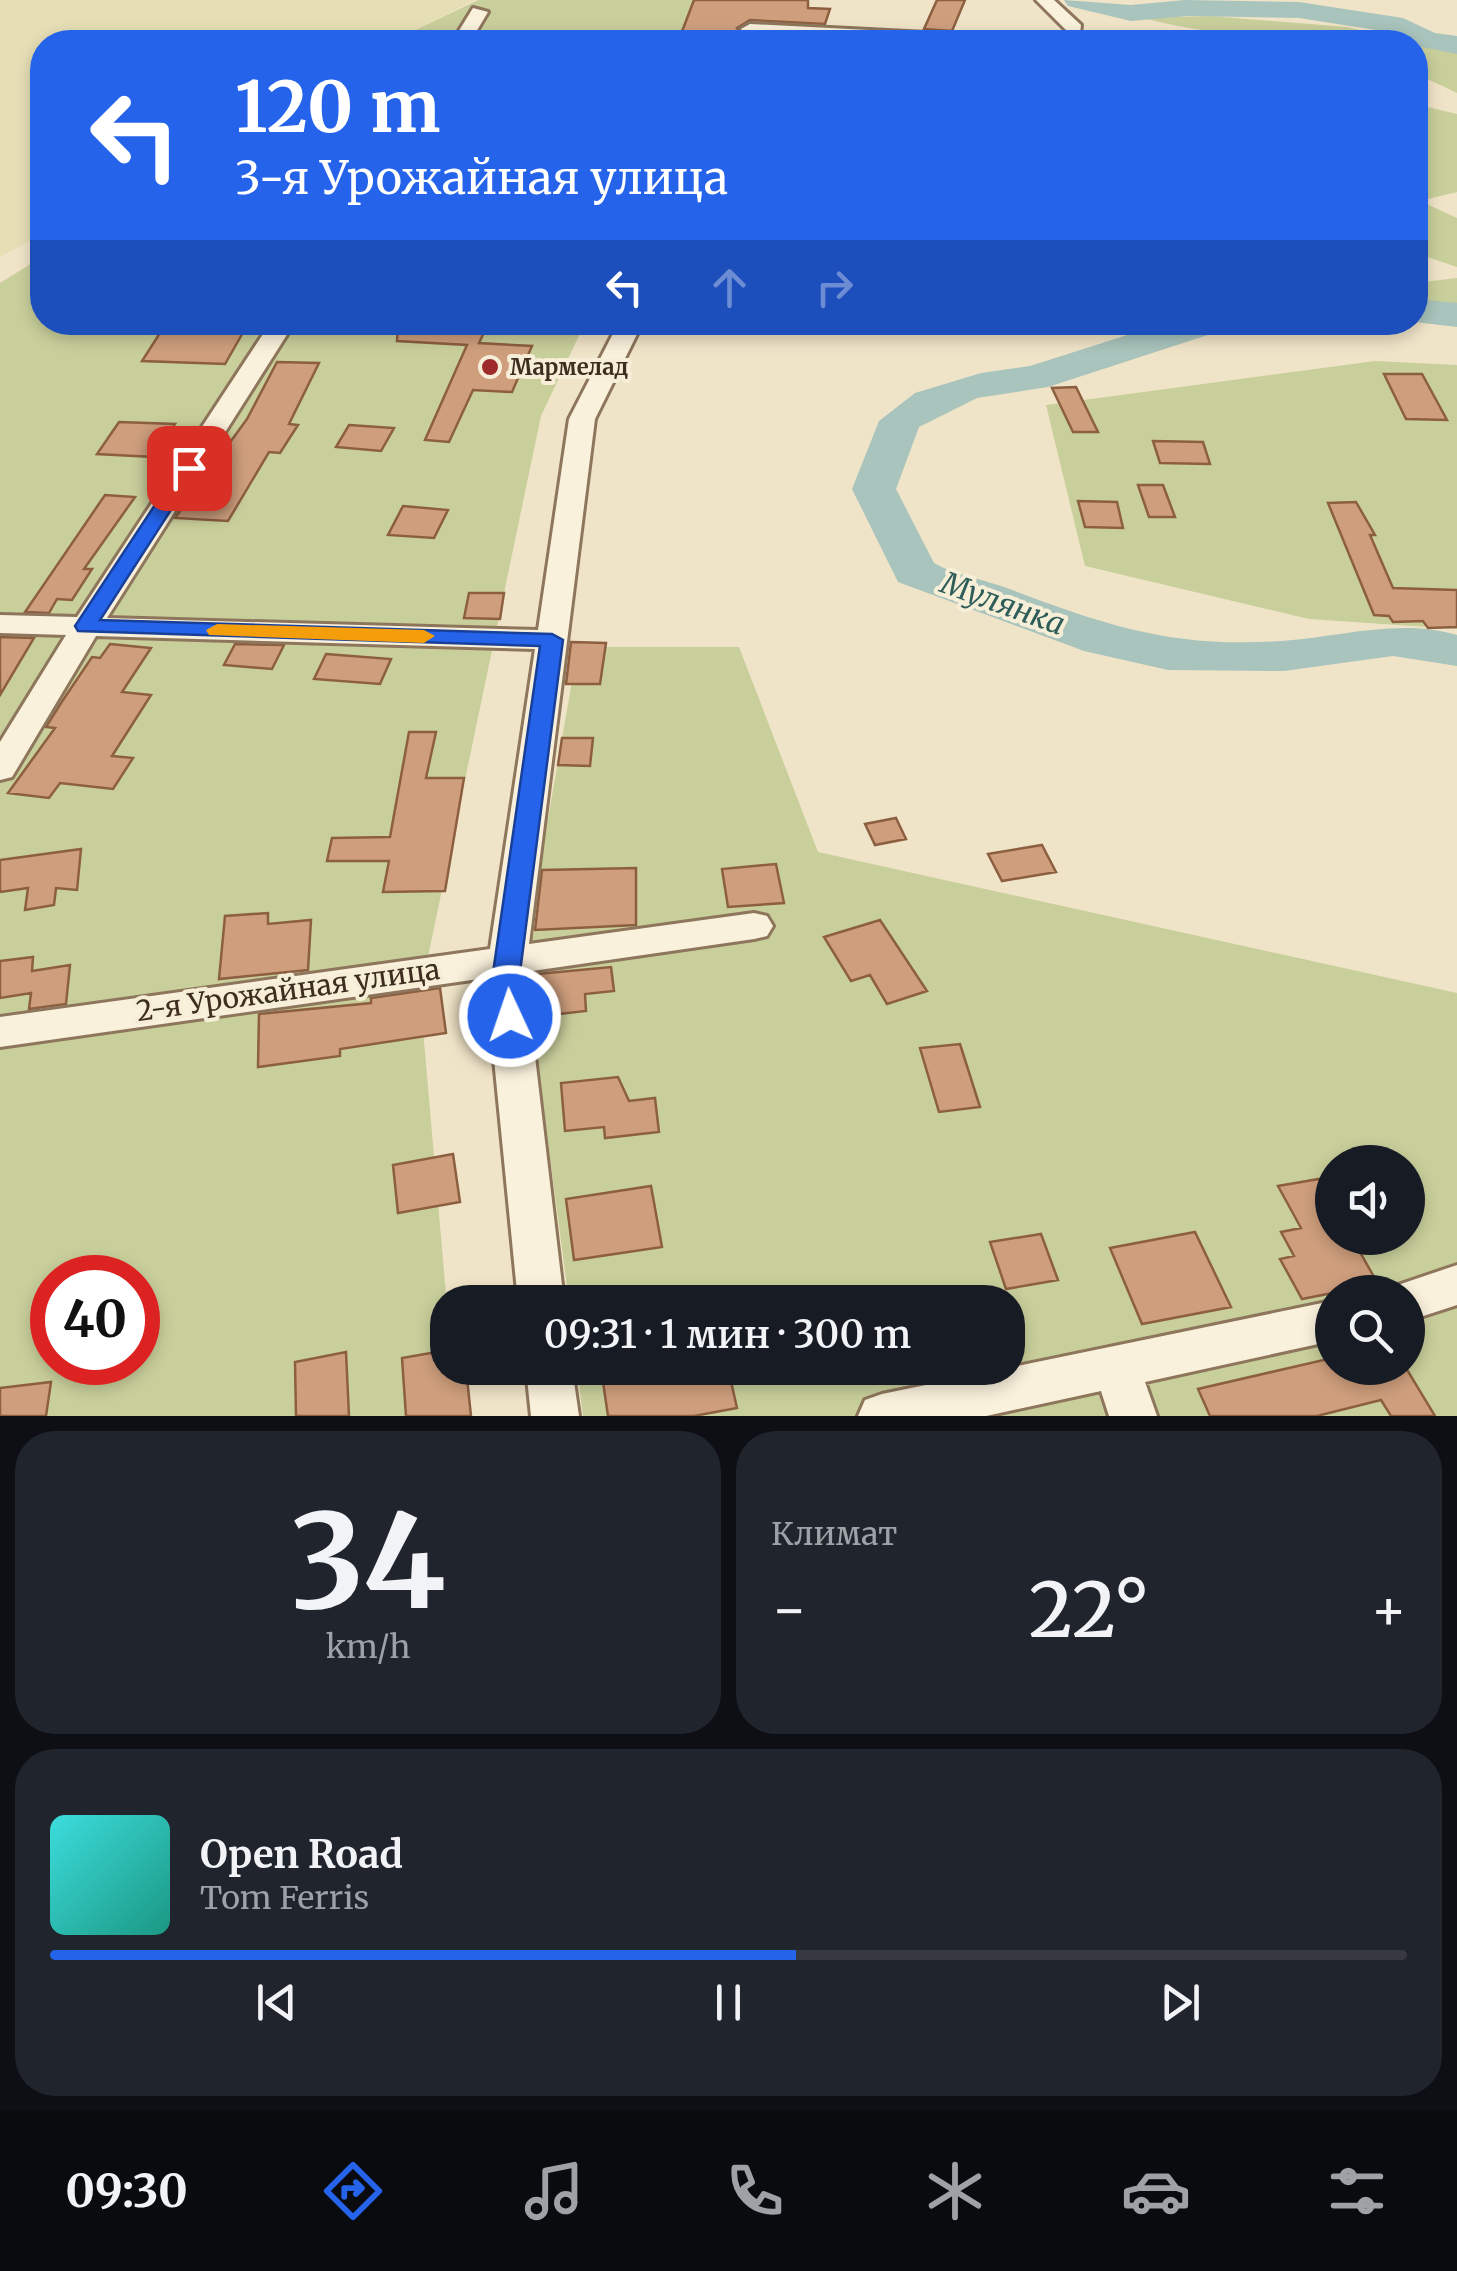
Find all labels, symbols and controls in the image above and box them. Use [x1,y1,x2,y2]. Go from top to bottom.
text: 120 m [235,63,440,151]
icon: left [70,70,200,200]
text: 3-я Урожайная улица [235,150,728,206]
icon: left [597,260,652,315]
icon: ahead [702,260,757,315]
icon: right [807,260,862,315]
place label: Мармелад [510,353,629,381]
marker: Мармелад [479,356,501,378]
pin [147,426,232,511]
icon: arrive [162,441,217,496]
water label: Мулянка [934,562,1070,643]
street label: 2-я Урожайная улица [134,951,442,1029]
position arrow [458,964,562,1068]
map controls [1315,1145,1425,1385]
button: sound [1315,1145,1425,1255]
speed limit sign: 40 [30,1255,160,1385]
button: search [1315,1275,1425,1385]
text: 09:31 · 1 мин · 300 m [544,1311,911,1358]
text: 34 [290,1480,446,1643]
text: Климат [771,1514,897,1554]
text: 22° [1029,1563,1149,1657]
text: − [771,1575,808,1644]
text: + [1370,1575,1407,1644]
text: km/h [326,1627,410,1667]
text: Open Road [200,1831,403,1878]
text: Tom Ferris [200,1878,369,1918]
icon: previous [249,1975,304,2030]
icon: pause [701,1975,756,2030]
icon: next [1153,1975,1208,2030]
icon: directions [318,2156,388,2226]
icon: music [519,2156,589,2226]
icon: phone [720,2156,790,2226]
icon: climate [920,2156,990,2226]
icon: car [1121,2156,1191,2226]
icon: filters [1322,2156,1392,2226]
text: 09:30 [65,2163,188,2219]

